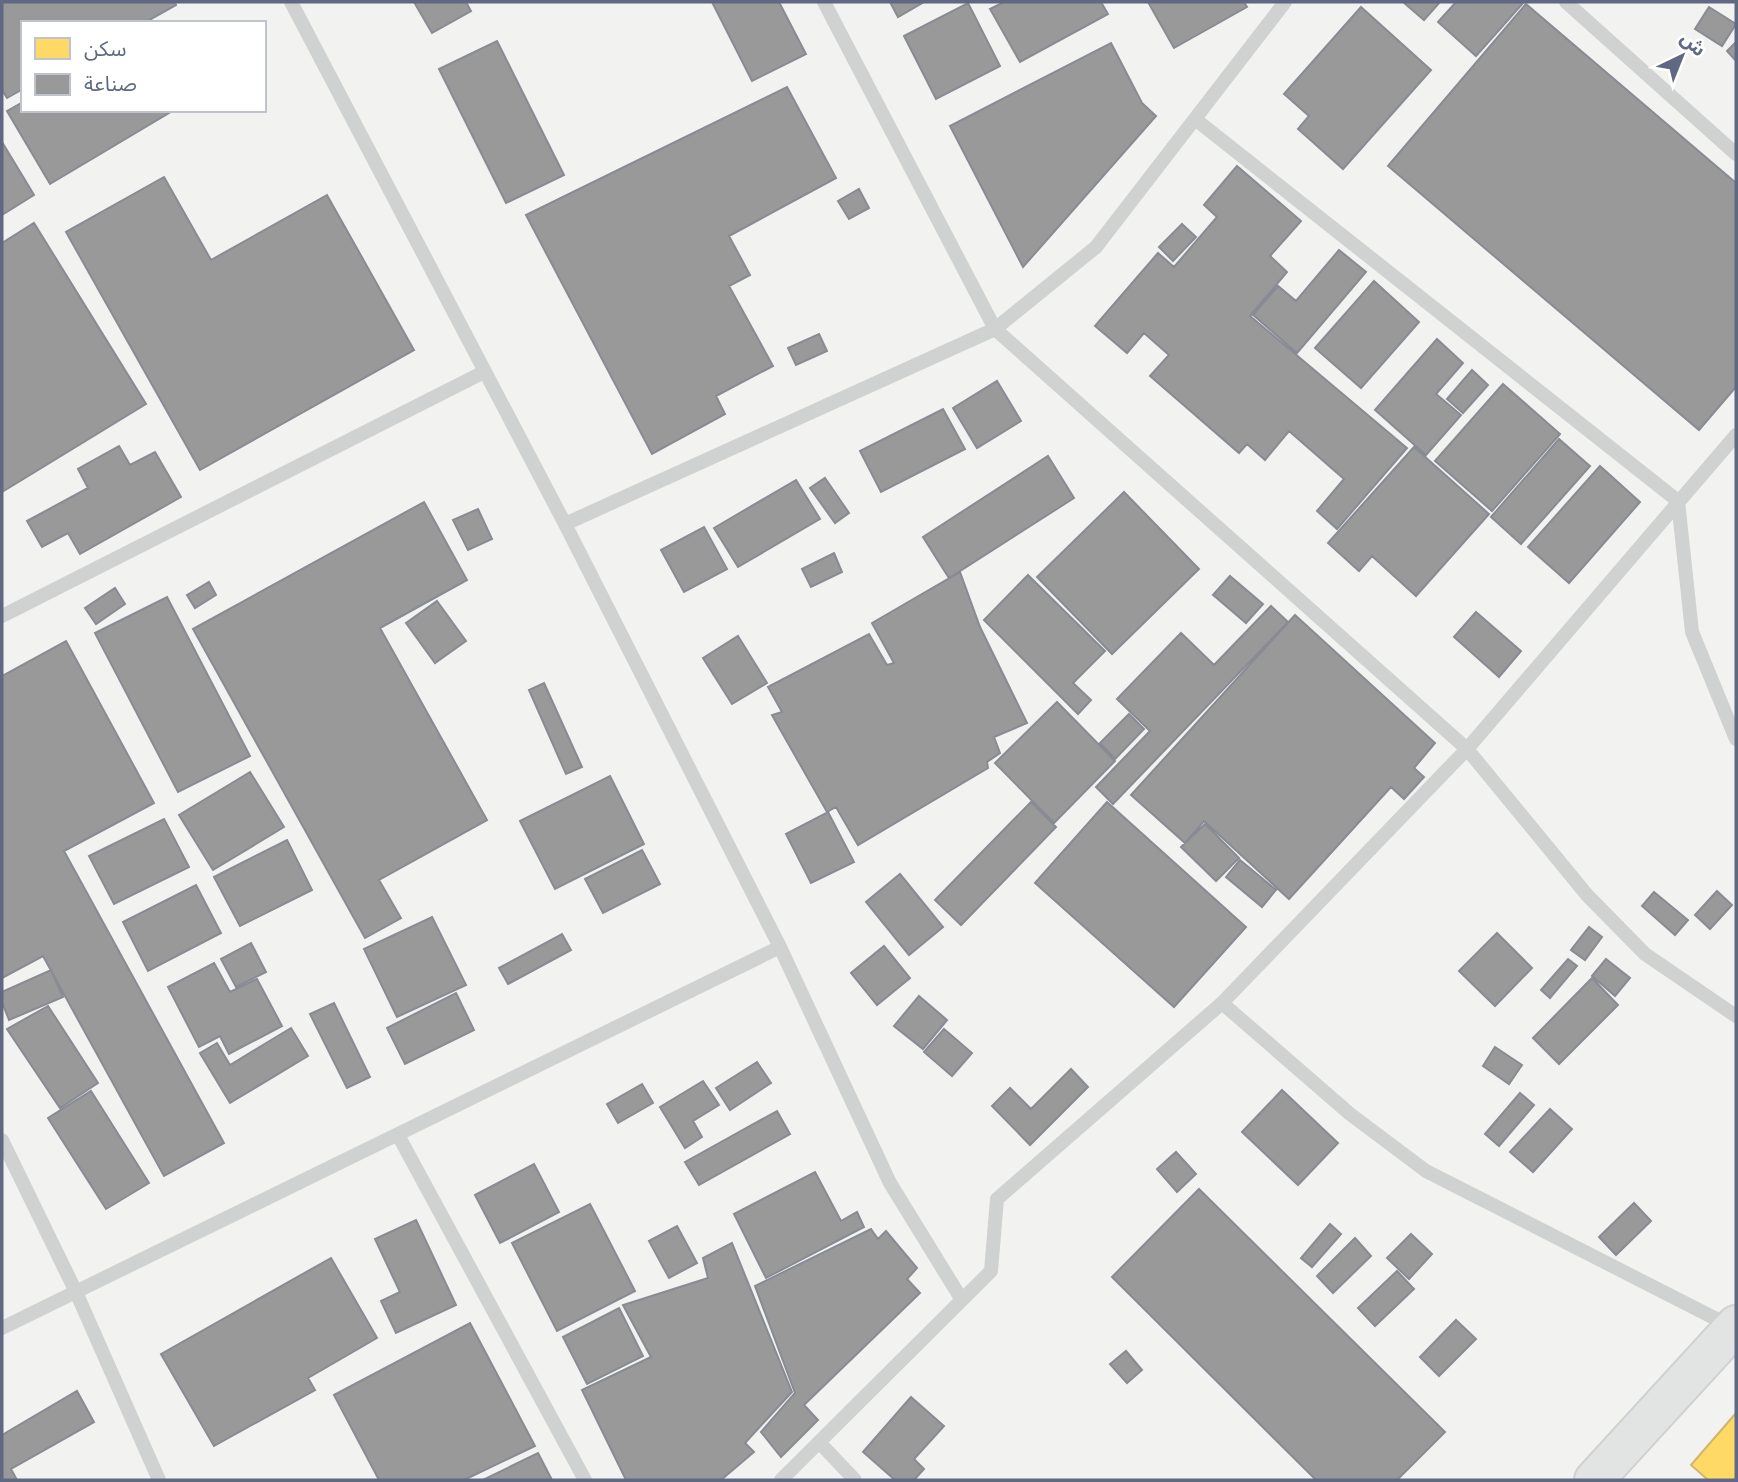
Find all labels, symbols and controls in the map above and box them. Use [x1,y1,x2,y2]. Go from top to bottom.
legend [21,21,266,112]
north arrow [1647,21,1717,91]
text: ش [1677,26,1711,60]
text: سكن [84,35,126,61]
text: صناعة [84,70,137,96]

